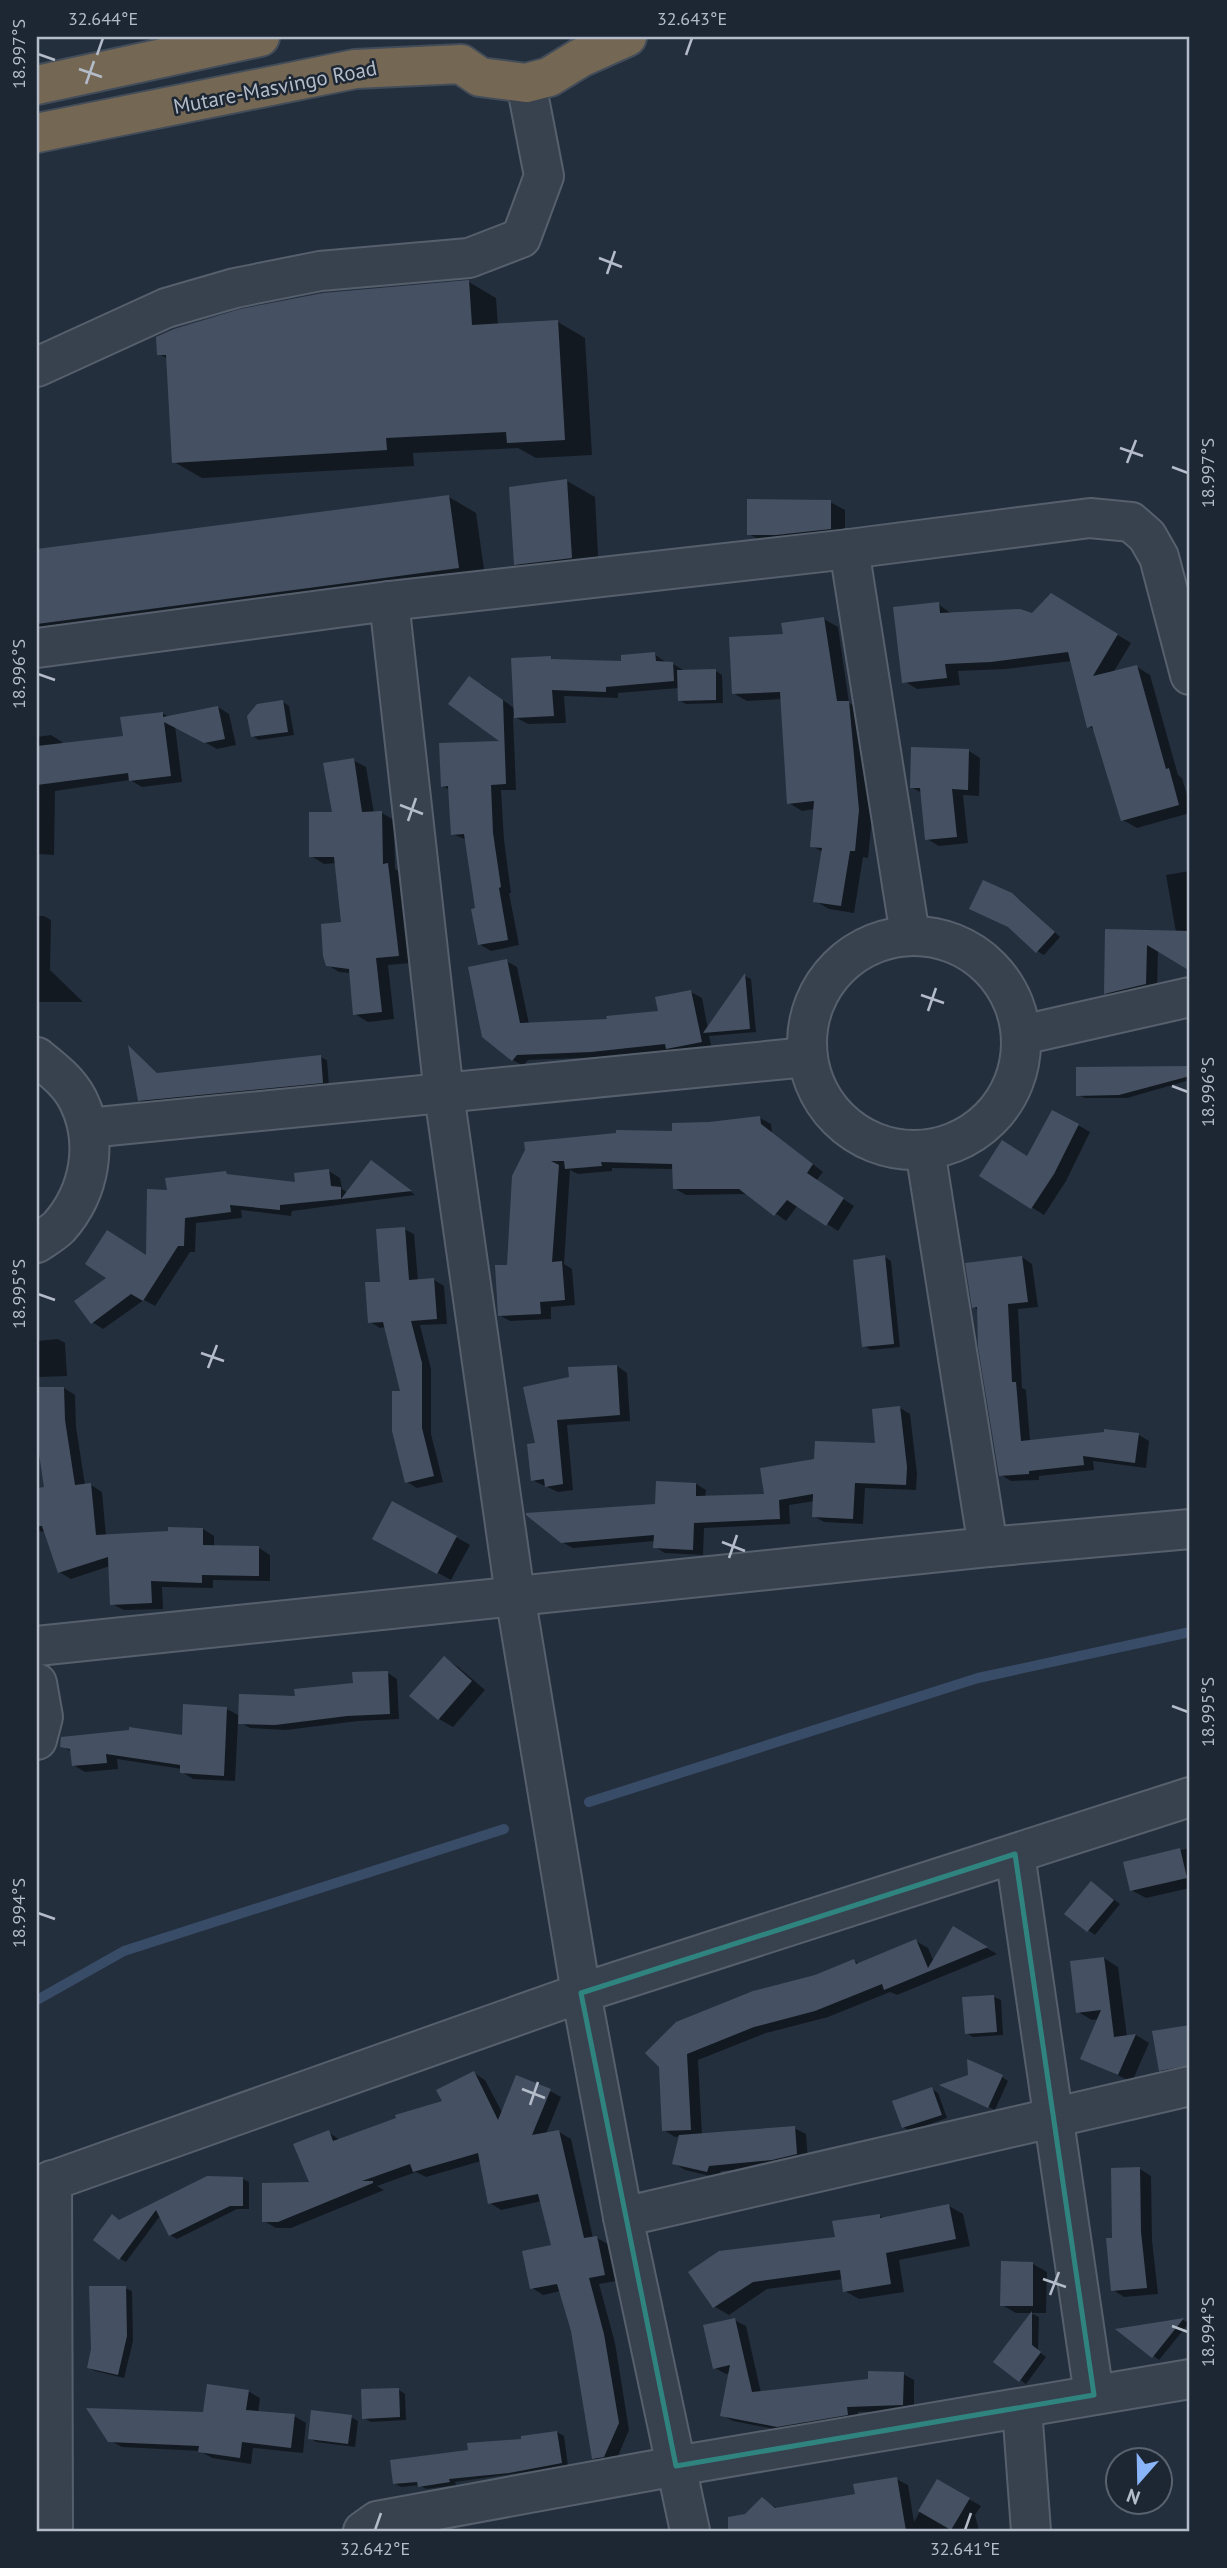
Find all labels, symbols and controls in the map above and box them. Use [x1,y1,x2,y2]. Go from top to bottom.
text: 32.644°E [68,7,138,30]
text: 32.643°E [657,7,727,30]
text: 18.997°S [7,19,30,89]
street label: Mutare-Masvingo Road [171,54,379,120]
text: 18.997°S [1196,438,1219,508]
text: 18.996°S [7,639,30,709]
text: 18.996°S [1196,1057,1219,1127]
text: 18.995°S [7,1259,30,1329]
text: 18.995°S [1196,1677,1219,1747]
text: 18.994°S [7,1878,30,1948]
text: 18.994°S [1196,2297,1219,2367]
north arrow [1104,2446,1174,2516]
text: N [1123,2484,1143,2510]
text: 32.642°E [340,2537,410,2560]
text: 32.641°E [930,2537,1000,2560]

